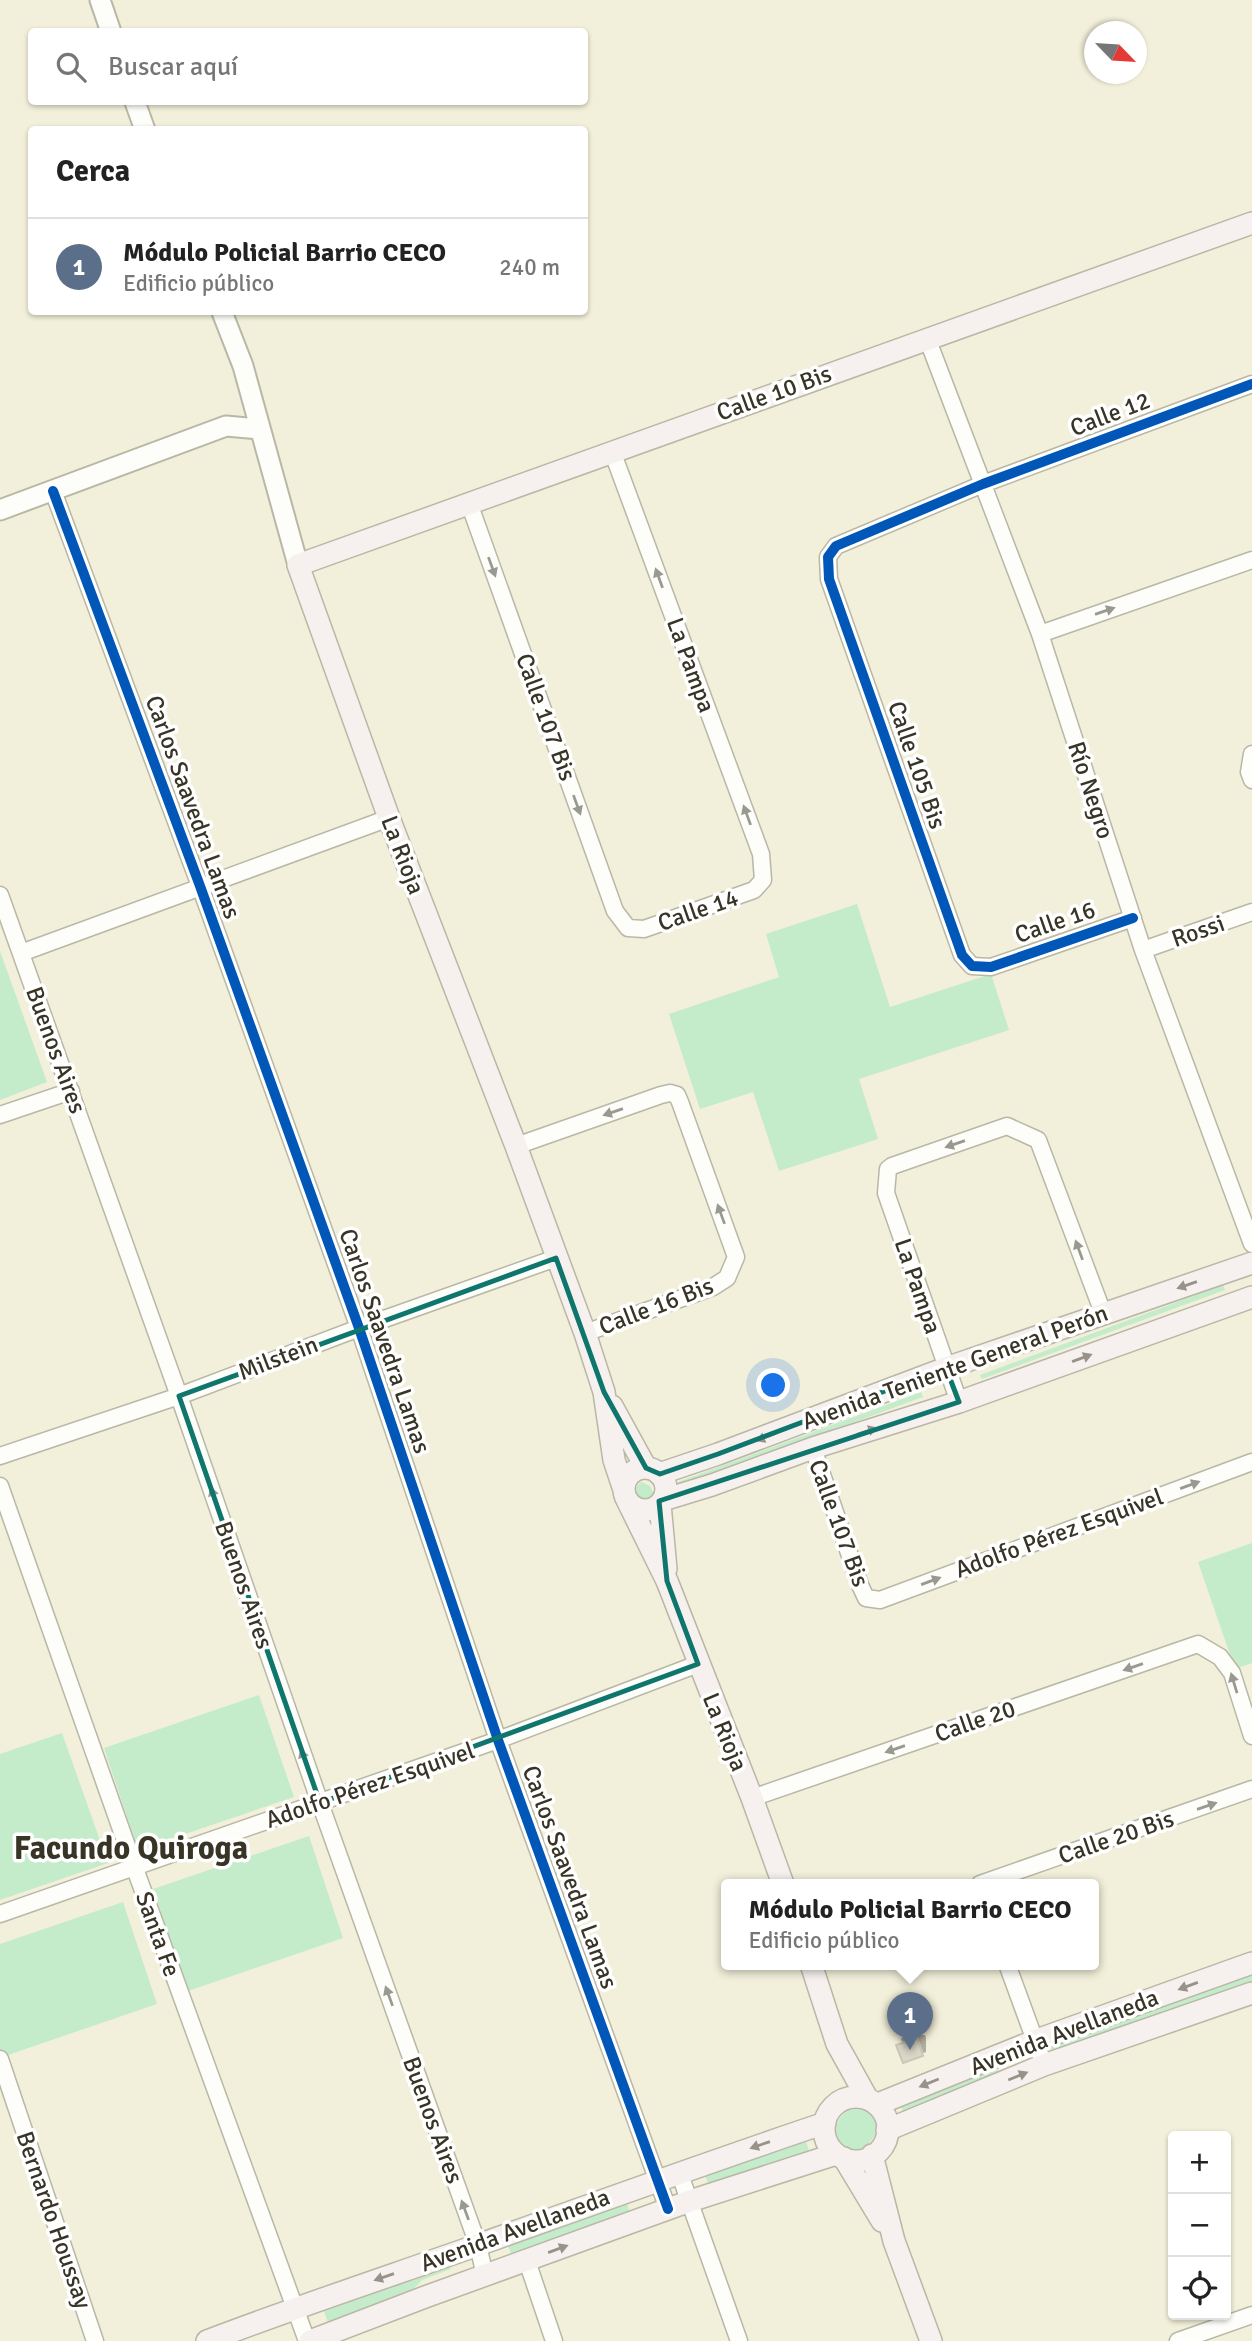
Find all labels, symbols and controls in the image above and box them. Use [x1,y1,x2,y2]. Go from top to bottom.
north arrow [1084,21,1147,84]
search box [28,28,588,105]
icon: search [52,48,90,86]
text: Buscar aquí [108,51,238,83]
text: Cerca [56,153,130,190]
text: Módulo Policial Barrio CECO [123,237,446,269]
text: 1 [73,253,85,282]
text: 240 m [499,253,560,282]
text: Edificio público [123,269,274,298]
street label: Calle 10 Bis [712,358,836,428]
street label: Calle 12 [1066,385,1154,443]
one-way arrow [487,557,498,578]
one-way arrow [654,568,665,589]
one-way arrow [1094,605,1115,616]
street label: La Pampa [660,613,722,717]
street label: Calle 107 Bis [509,649,583,785]
street label: Carlos Saavedra Lamas [139,691,247,923]
street label: Calle 105 Bis [881,697,953,833]
street label: Río Negro [1061,738,1121,842]
one-way arrow [572,794,583,815]
one-way arrow [741,804,752,825]
street label: La Rioja [374,811,432,899]
street label: Calle 14 [654,882,742,938]
street label: Calle 16 [1011,894,1099,950]
street label: Rossi [1168,908,1228,954]
street label: Buenos Aires [19,982,93,1118]
one-way arrow [602,1107,623,1118]
one-way arrow [944,1139,965,1150]
one-way arrow [715,1204,726,1225]
street label: Carlos Saavedra Lamas [332,1225,438,1457]
street label: La Pampa [888,1234,948,1338]
one-way arrow [1073,1239,1084,1260]
street label: Calle 16 Bis [595,1270,717,1342]
one-way arrow [1177,1280,1198,1291]
street label: Avenida Teniente General Perón [798,1298,1112,1436]
street label: Milstein [234,1329,322,1387]
one-way arrow [1072,1352,1093,1363]
your location [756,1368,790,1402]
one-way arrow [857,1425,878,1435]
one-way arrow [755,1431,776,1442]
street label: Calle 107 Bis [802,1455,876,1591]
one-way arrow [1179,1479,1200,1490]
street label: Adolfo Pérez Esquivel [951,1481,1167,1585]
one-way arrow [208,1487,219,1508]
street label: Buenos Aires [208,1517,280,1653]
one-way arrow [920,1576,941,1587]
one-way arrow [1122,1662,1143,1673]
one-way arrow [1229,1672,1239,1693]
street label: La Rioja [696,1688,754,1776]
street label: Calle 20 [931,1693,1019,1749]
street label: Adolfo Pérez Esquivel [261,1735,479,1835]
one-way arrow [884,1744,905,1755]
one-way arrow [298,1748,309,1769]
street label: Carlos Saavedra Lamas [516,1761,624,1993]
one-way arrow [1196,1800,1217,1811]
street label: Calle 20 Bis [1054,1803,1178,1871]
district label: Facundo Quiroga [14,1829,248,1868]
popup [721,1879,1099,1970]
street label: Santa Fe [129,1887,187,1981]
text: Módulo Policial Barrio CECO [748,1894,1072,1926]
text: Edificio público [748,1926,900,1955]
one-way arrow [1177,1981,1198,1992]
street label: Avenida Avellaneda [965,1982,1163,2082]
one-way arrow [383,1986,394,2007]
pin: 1 [887,1992,933,2050]
street label: Buenos Aires [396,2052,470,2188]
one-way arrow [1008,2070,1029,2081]
one-way arrow [919,2077,939,2089]
street label: Bernardo Houssay [10,2127,98,2313]
map controls [1168,2131,1231,2320]
button: + [1168,2131,1231,2194]
one-way arrow [749,2140,770,2151]
street label: Avenida Avellaneda [416,2182,614,2278]
button: − [1168,2194,1231,2257]
one-way arrow [459,2200,470,2221]
one-way arrow [548,2243,569,2254]
button: locate [1168,2257,1231,2320]
one-way arrow [373,2272,394,2283]

